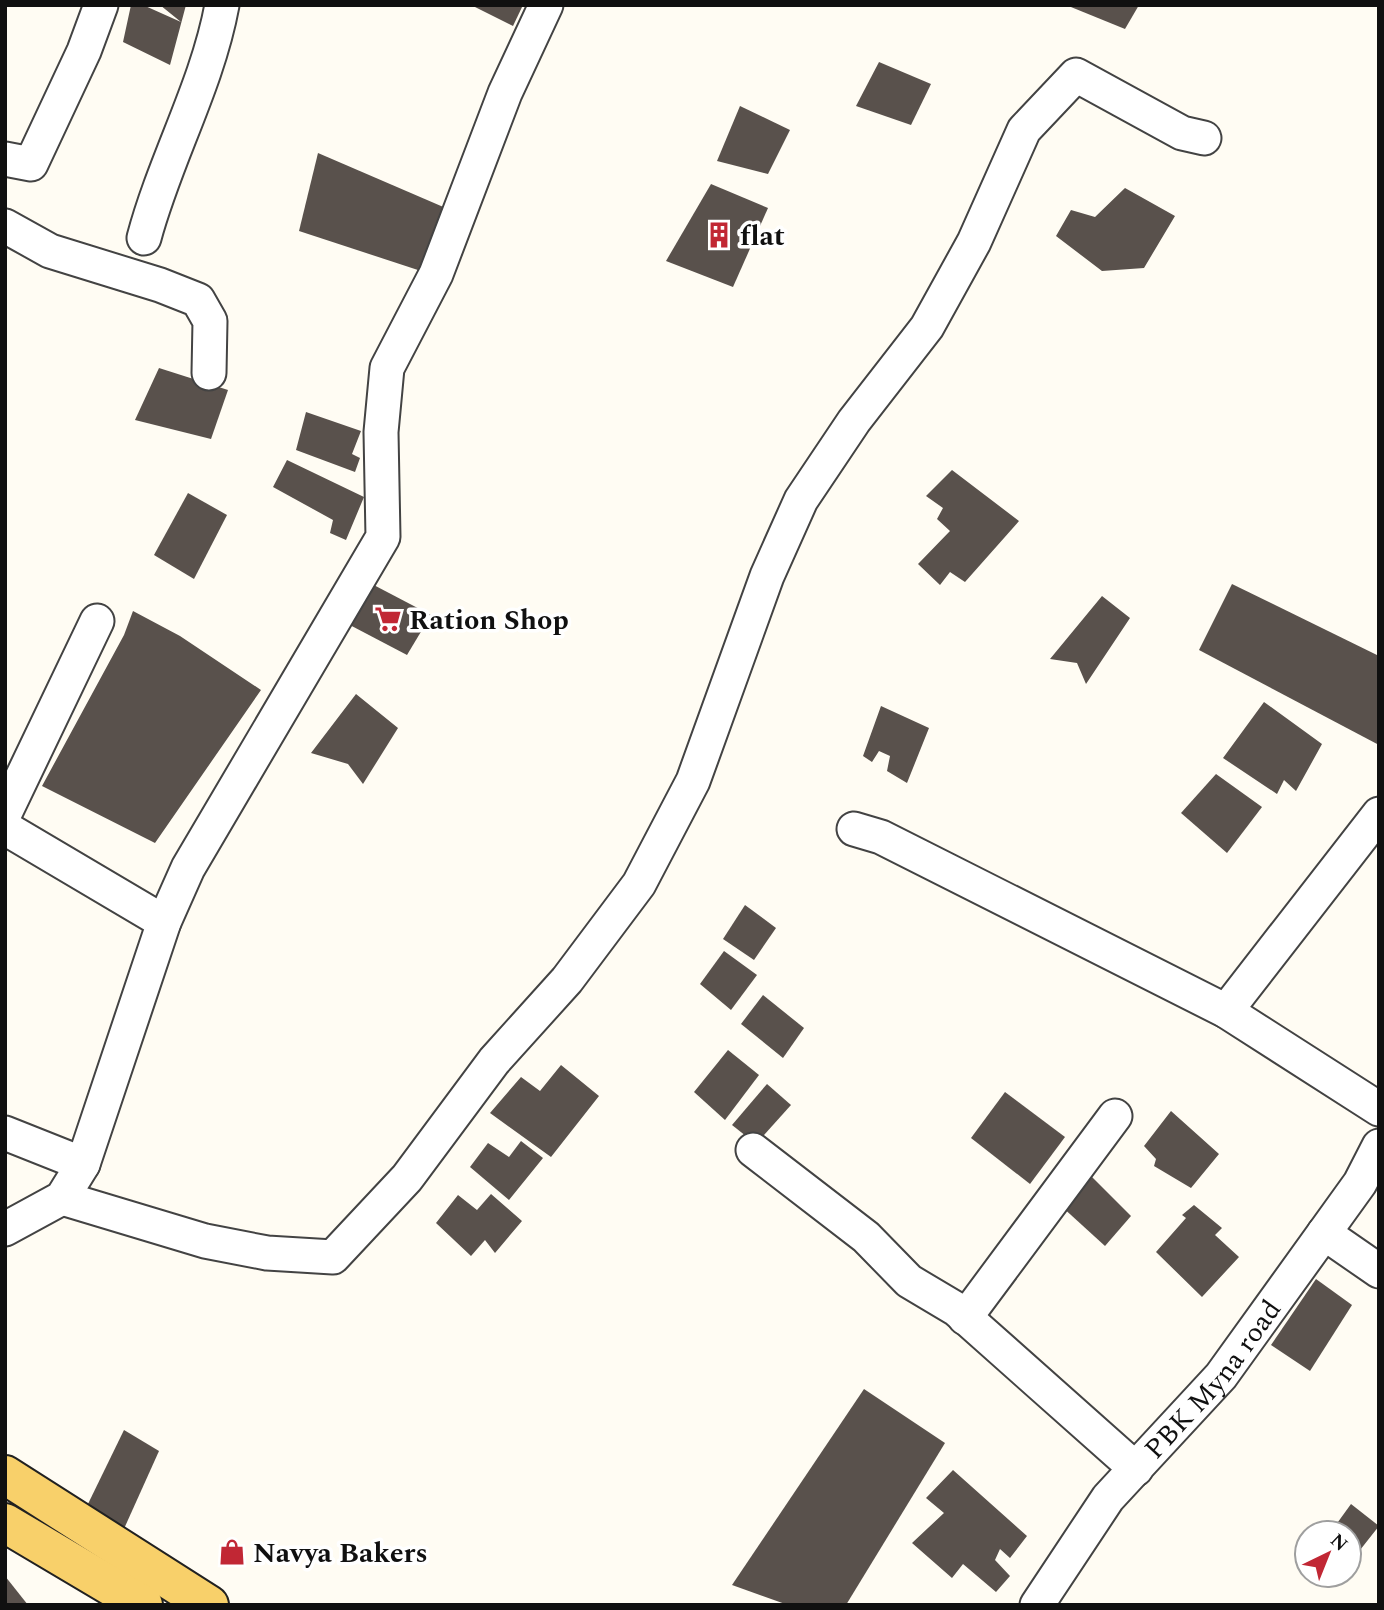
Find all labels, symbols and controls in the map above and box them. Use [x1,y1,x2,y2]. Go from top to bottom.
place label: flat [740,215,785,258]
building icon: flat [704,220,734,250]
place label: Ration Shop [409,599,569,642]
supermarket icon: Ration Shop [373,604,403,634]
street label: PBK Myna road [1134,1291,1293,1469]
north arrow [1293,1519,1363,1589]
text: N [1323,1527,1354,1559]
place label: Navya Bakers [253,1532,428,1575]
shop icon: Navya Bakers [217,1537,247,1567]

